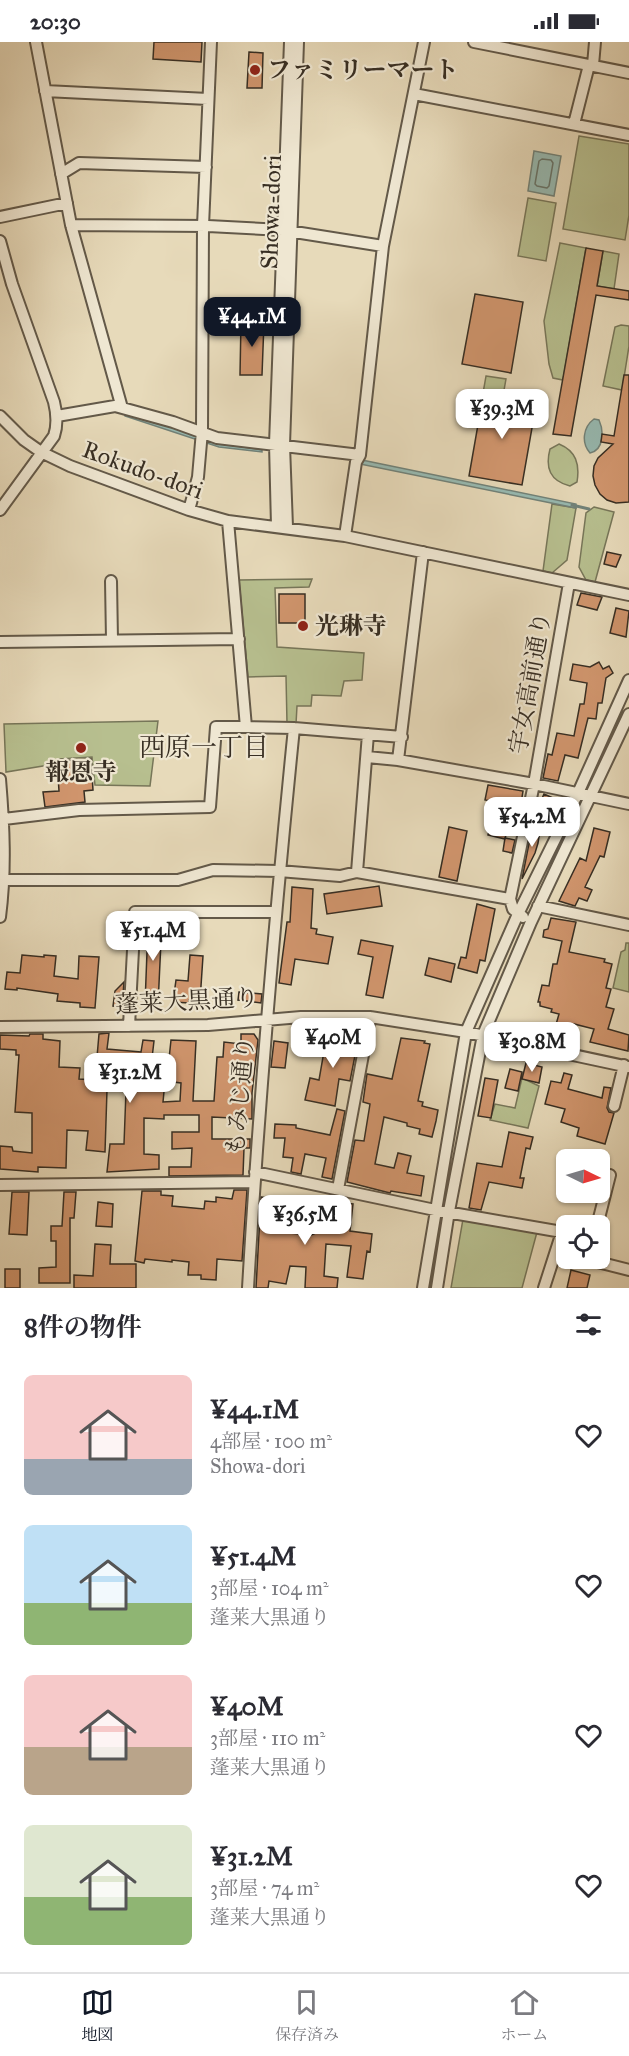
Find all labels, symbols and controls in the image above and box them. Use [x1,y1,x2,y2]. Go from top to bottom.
text: 20:30 [30,8,81,35]
place label: ファミリーマート [267,55,459,85]
marker: ファミリーマート [248,63,262,77]
street label: Showa-dori [254,154,288,270]
pin: ¥44.1M [203,297,301,348]
text: ¥44.1M [218,304,286,328]
pin: ¥39.3M [453,389,551,440]
text: ¥39.3M [470,396,534,420]
street label: Rokudo-dori [78,434,208,506]
street label: 宇女高前通り [503,609,557,757]
place label: 光琳寺 [315,611,387,641]
marker: 光琳寺 [296,619,310,633]
district label: 西原一丁目 [139,731,269,763]
marker: 報恩寺 [74,741,88,755]
place label: 報恩寺 [45,757,117,787]
pin: ¥54.2M [483,797,581,848]
text: ¥54.2M [498,804,566,828]
pin: ¥51.4M [104,911,202,962]
text: ¥51.4M [120,918,186,942]
street label: 蓬莱大黒通り [114,982,260,1020]
pin: ¥40M [297,1018,369,1069]
pin: ¥30.8M [483,1022,581,1073]
text: ¥40M [305,1025,361,1049]
text: ¥30.8M [498,1029,566,1053]
street label: もみじ通り [220,1035,260,1157]
pin: ¥31.2M [81,1053,179,1104]
text: ¥31.2M [98,1060,162,1084]
north arrow [556,1149,610,1203]
map controls [556,1149,610,1269]
pin: ¥36.5M [256,1195,354,1246]
text: ¥36.5M [272,1202,338,1226]
button: locate [556,1215,610,1269]
icon: filters [572,1308,605,1341]
text: 8件の物件 [24,1311,142,1343]
text: ¥44.1M [210,1393,299,1425]
icon: home [72,1399,144,1471]
icon: heart [572,1419,605,1452]
text: 4部屋 · 100 m² [210,1429,332,1453]
text: Showa-dori [210,1454,306,1478]
text: ¥51.4M [210,1540,296,1572]
icon: home [72,1549,144,1621]
icon: heart [572,1569,605,1602]
text: 3部屋 · 104 m² [210,1576,329,1600]
text: 蓬莱大黒通り [210,1605,330,1629]
text: ¥40M [210,1690,284,1722]
icon: home [72,1699,144,1771]
icon: heart [572,1719,605,1752]
text: 3部屋 · 110 m² [210,1726,325,1750]
text: 蓬莱大黒通り [210,1755,330,1779]
text: ¥31.2M [210,1840,293,1872]
icon: home [72,1849,144,1921]
icon: heart [572,1869,605,1902]
text: 3部屋 · 74 m² [210,1876,319,1900]
text: 蓬莱大黒通り [210,1905,330,1929]
tab: 地図 [81,1986,114,2045]
tab: 保存済み [275,1986,339,2045]
tab: ホーム [500,1986,548,2045]

